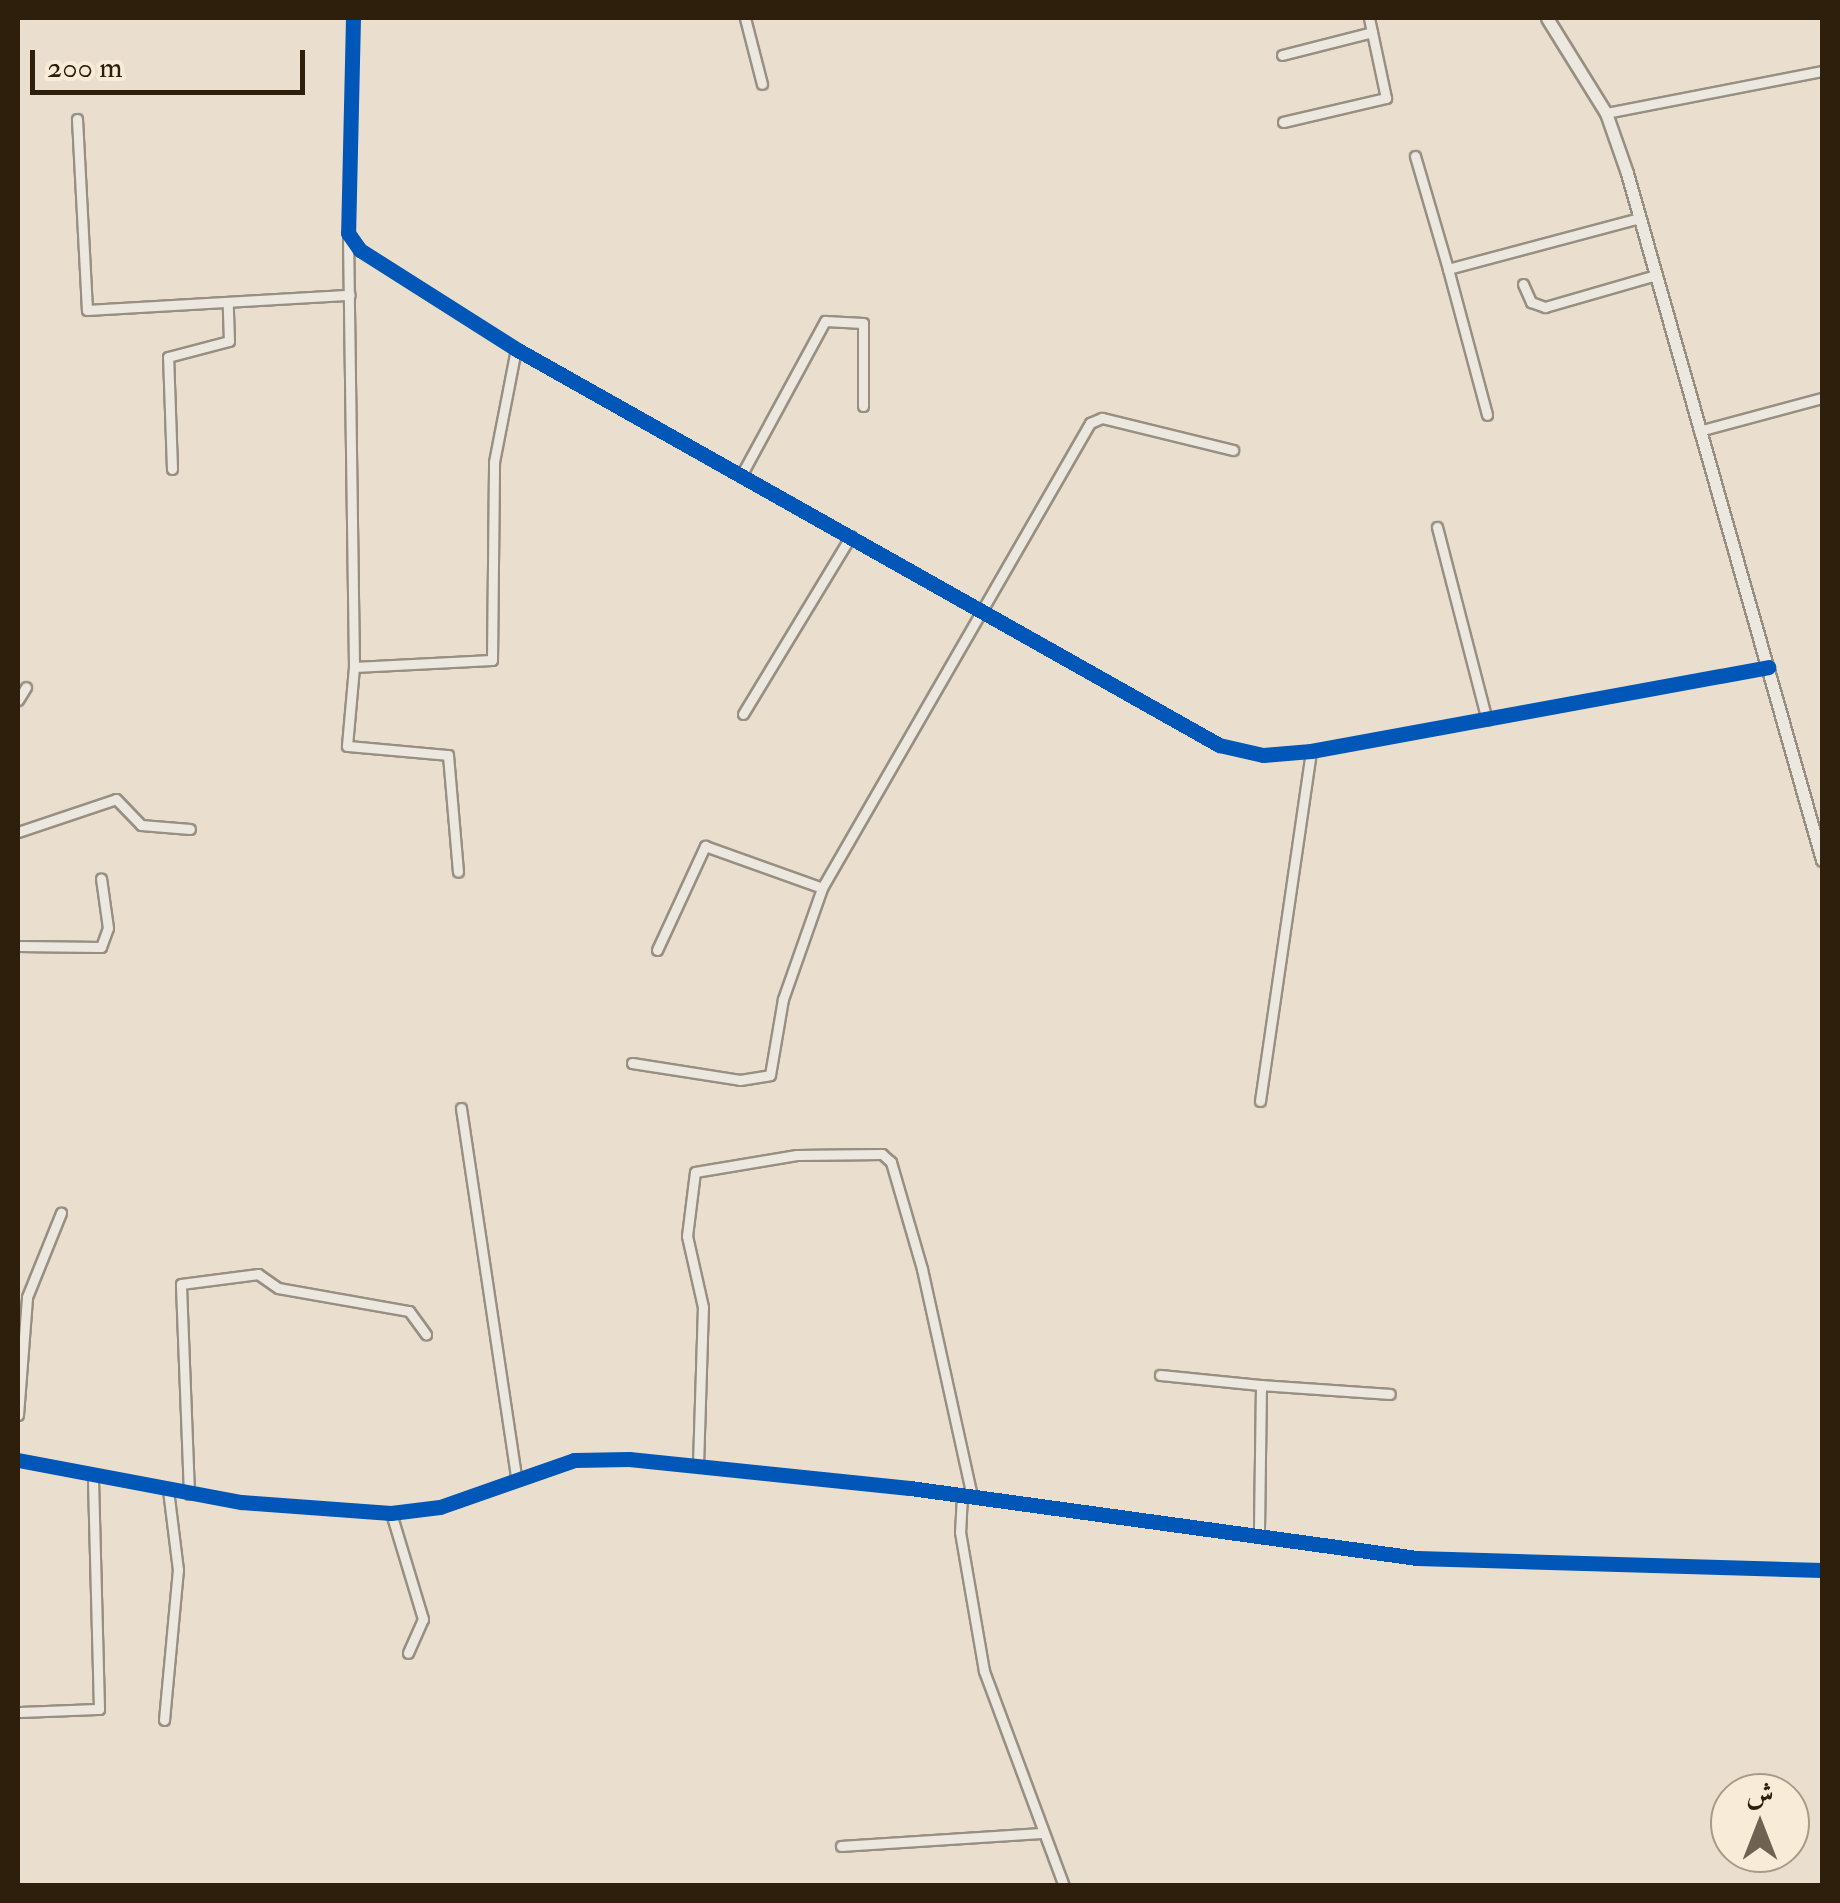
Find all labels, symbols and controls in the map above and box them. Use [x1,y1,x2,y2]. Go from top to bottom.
scale bar [35,30,310,92]
text: 200 m [47,49,123,86]
north arrow [1710,1773,1810,1873]
text: ش [1746,1777,1774,1812]

